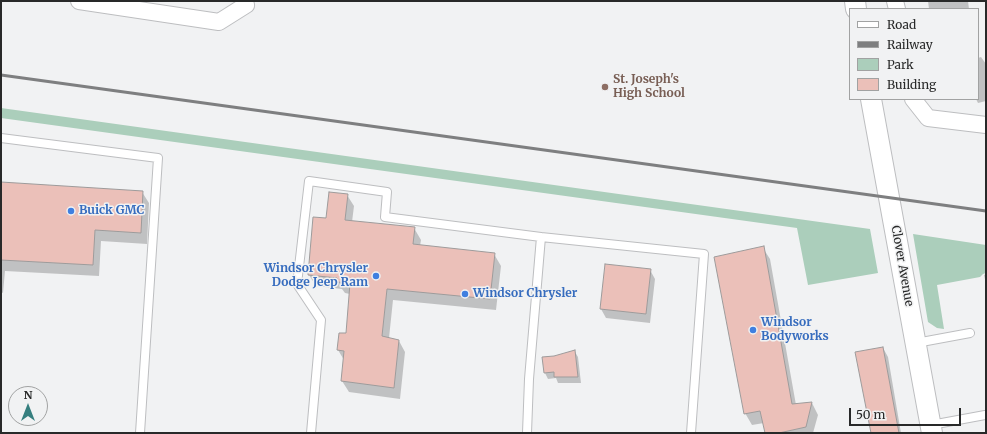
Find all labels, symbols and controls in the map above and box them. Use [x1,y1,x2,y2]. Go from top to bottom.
legend [849,8,979,100]
text: Road [887,17,916,32]
text: Railway [887,37,933,52]
text: Park [887,57,914,72]
place label: St. Joseph's High School [613,73,685,101]
text: Building [887,77,936,92]
marker: St. Joseph's High School [600,82,610,92]
place label: Buick GMC [79,204,145,218]
marker: Buick GMC [66,206,76,216]
street label: Clover Avenue [888,224,916,308]
place label: Windsor Chrysler Dodge Jeep Ram [264,262,368,290]
marker: Windsor Chrysler Dodge Jeep Ram [371,271,381,281]
place label: Windsor Chrysler [473,287,577,301]
marker: Windsor Chrysler [460,289,470,299]
place label: Windsor Bodyworks [761,316,829,344]
marker: Windsor Bodyworks [748,325,758,335]
north arrow [8,386,48,426]
text: N [24,388,32,402]
scale bar [851,400,963,426]
text: 50 m [856,407,885,422]

